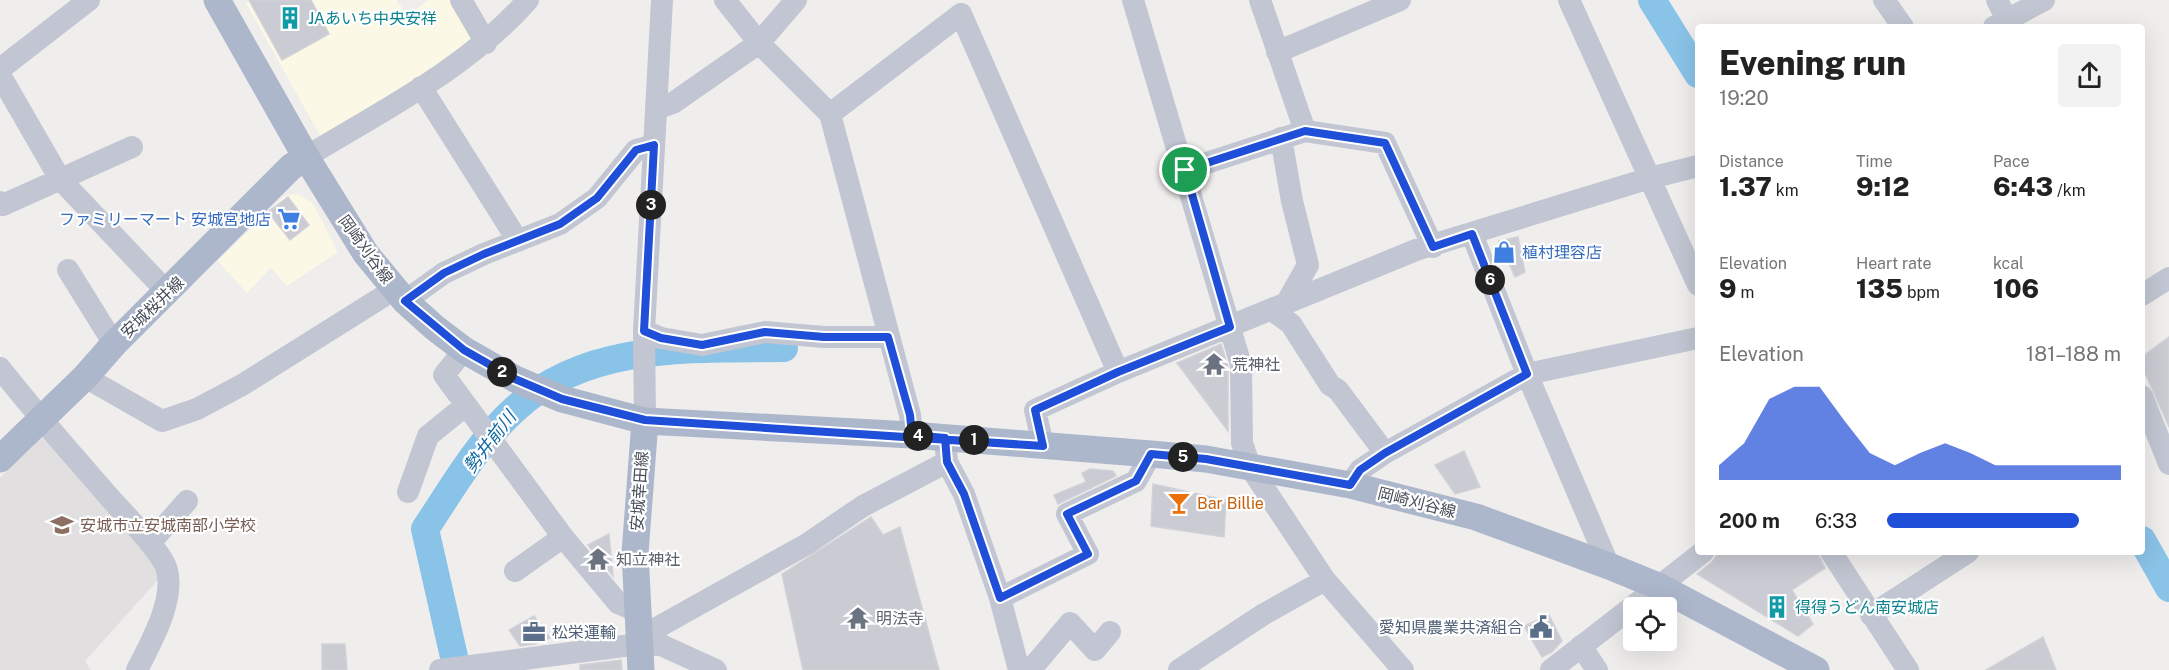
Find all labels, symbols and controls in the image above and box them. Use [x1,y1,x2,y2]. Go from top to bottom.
building icon: JAあいち中央安祥 [277,5,303,31]
place label: JAあいち中央安祥 [308,9,437,28]
text: Evening run [1719,44,1906,82]
button: share [2058,44,2121,107]
text: 19:20 [1719,86,1769,110]
pin [1159,144,1210,195]
text: Distance [1719,152,1784,171]
text: Time [1856,152,1892,171]
text: Pace [1993,152,2030,171]
icon: arrive [1168,153,1201,186]
text: 1.37 [1719,171,1772,202]
text: 9:12 [1856,171,1909,202]
text: 6:43 [1993,171,2053,202]
text: km [1772,181,1799,200]
text: /km [2053,181,2086,200]
pin: 3 [636,190,666,220]
text: 3 [646,195,656,214]
supermarket icon: ファミリーマート 安城宮地店 [276,206,302,232]
place label: ファミリーマート 安城宮地店 [59,210,271,229]
street label: 岡崎刈谷線 [334,211,397,287]
shop icon: 植村理容店 [1491,239,1517,265]
place label: 植村理容店 [1522,243,1602,262]
text: Elevation [1719,254,1787,273]
text: Heart rate [1856,254,1932,273]
text: kcal [1993,254,2024,273]
pin: 6 [1475,265,1505,295]
text: 6 [1485,270,1495,289]
street label: 安城桜井線 [117,273,188,342]
text: 9 [1719,273,1737,304]
text: 135 [1856,273,1903,304]
text: 106 [1993,273,2039,304]
text: m [1737,283,1754,302]
text: bpm [1903,283,1940,302]
text: Elevation [1719,342,1804,366]
text: 181–188 m [2026,342,2121,366]
temple icon: 荒神社 [1201,351,1227,377]
place label: 荒神社 [1232,355,1280,374]
pin: 2 [487,357,517,387]
text: 2 [497,362,507,381]
water label: 勢井前川 [459,405,521,477]
pin: 4 [903,421,933,451]
pin: 1 [959,425,989,455]
text: 4 [913,426,923,445]
text: 1 [971,430,977,449]
pin: 5 [1168,442,1198,472]
text: 5 [1178,447,1188,466]
street label: 安城幸田線 [627,450,652,532]
street label: 岡崎刈谷線 [1376,484,1458,521]
bar icon: Bar Billie [1166,490,1192,516]
place label: Bar Billie [1197,494,1264,513]
text: 200 m [1719,509,1780,533]
text: 6:33 [1815,509,1857,533]
school or university icon: 安城市立安城南部小学校 [49,512,75,538]
place label: 安城市立安城南部小学校 [80,516,256,535]
temple icon: 知立神社 [585,546,611,572]
place label: 知立神社 [616,550,680,569]
building icon: 得得うどん南安城店 [1764,594,1790,620]
map controls [1623,597,1677,651]
button: locate [1623,597,1677,651]
place label: 得得うどん南安城店 [1795,598,1939,617]
temple icon: 明法寺 [845,605,871,631]
place label: 明法寺 [876,609,924,628]
public building icon: 愛知県農業共済組合 [1528,614,1554,640]
place label: 愛知県農業共済組合 [1379,618,1523,637]
office icon: 松栄運輸 [521,619,547,645]
place label: 松栄運輸 [552,623,616,642]

